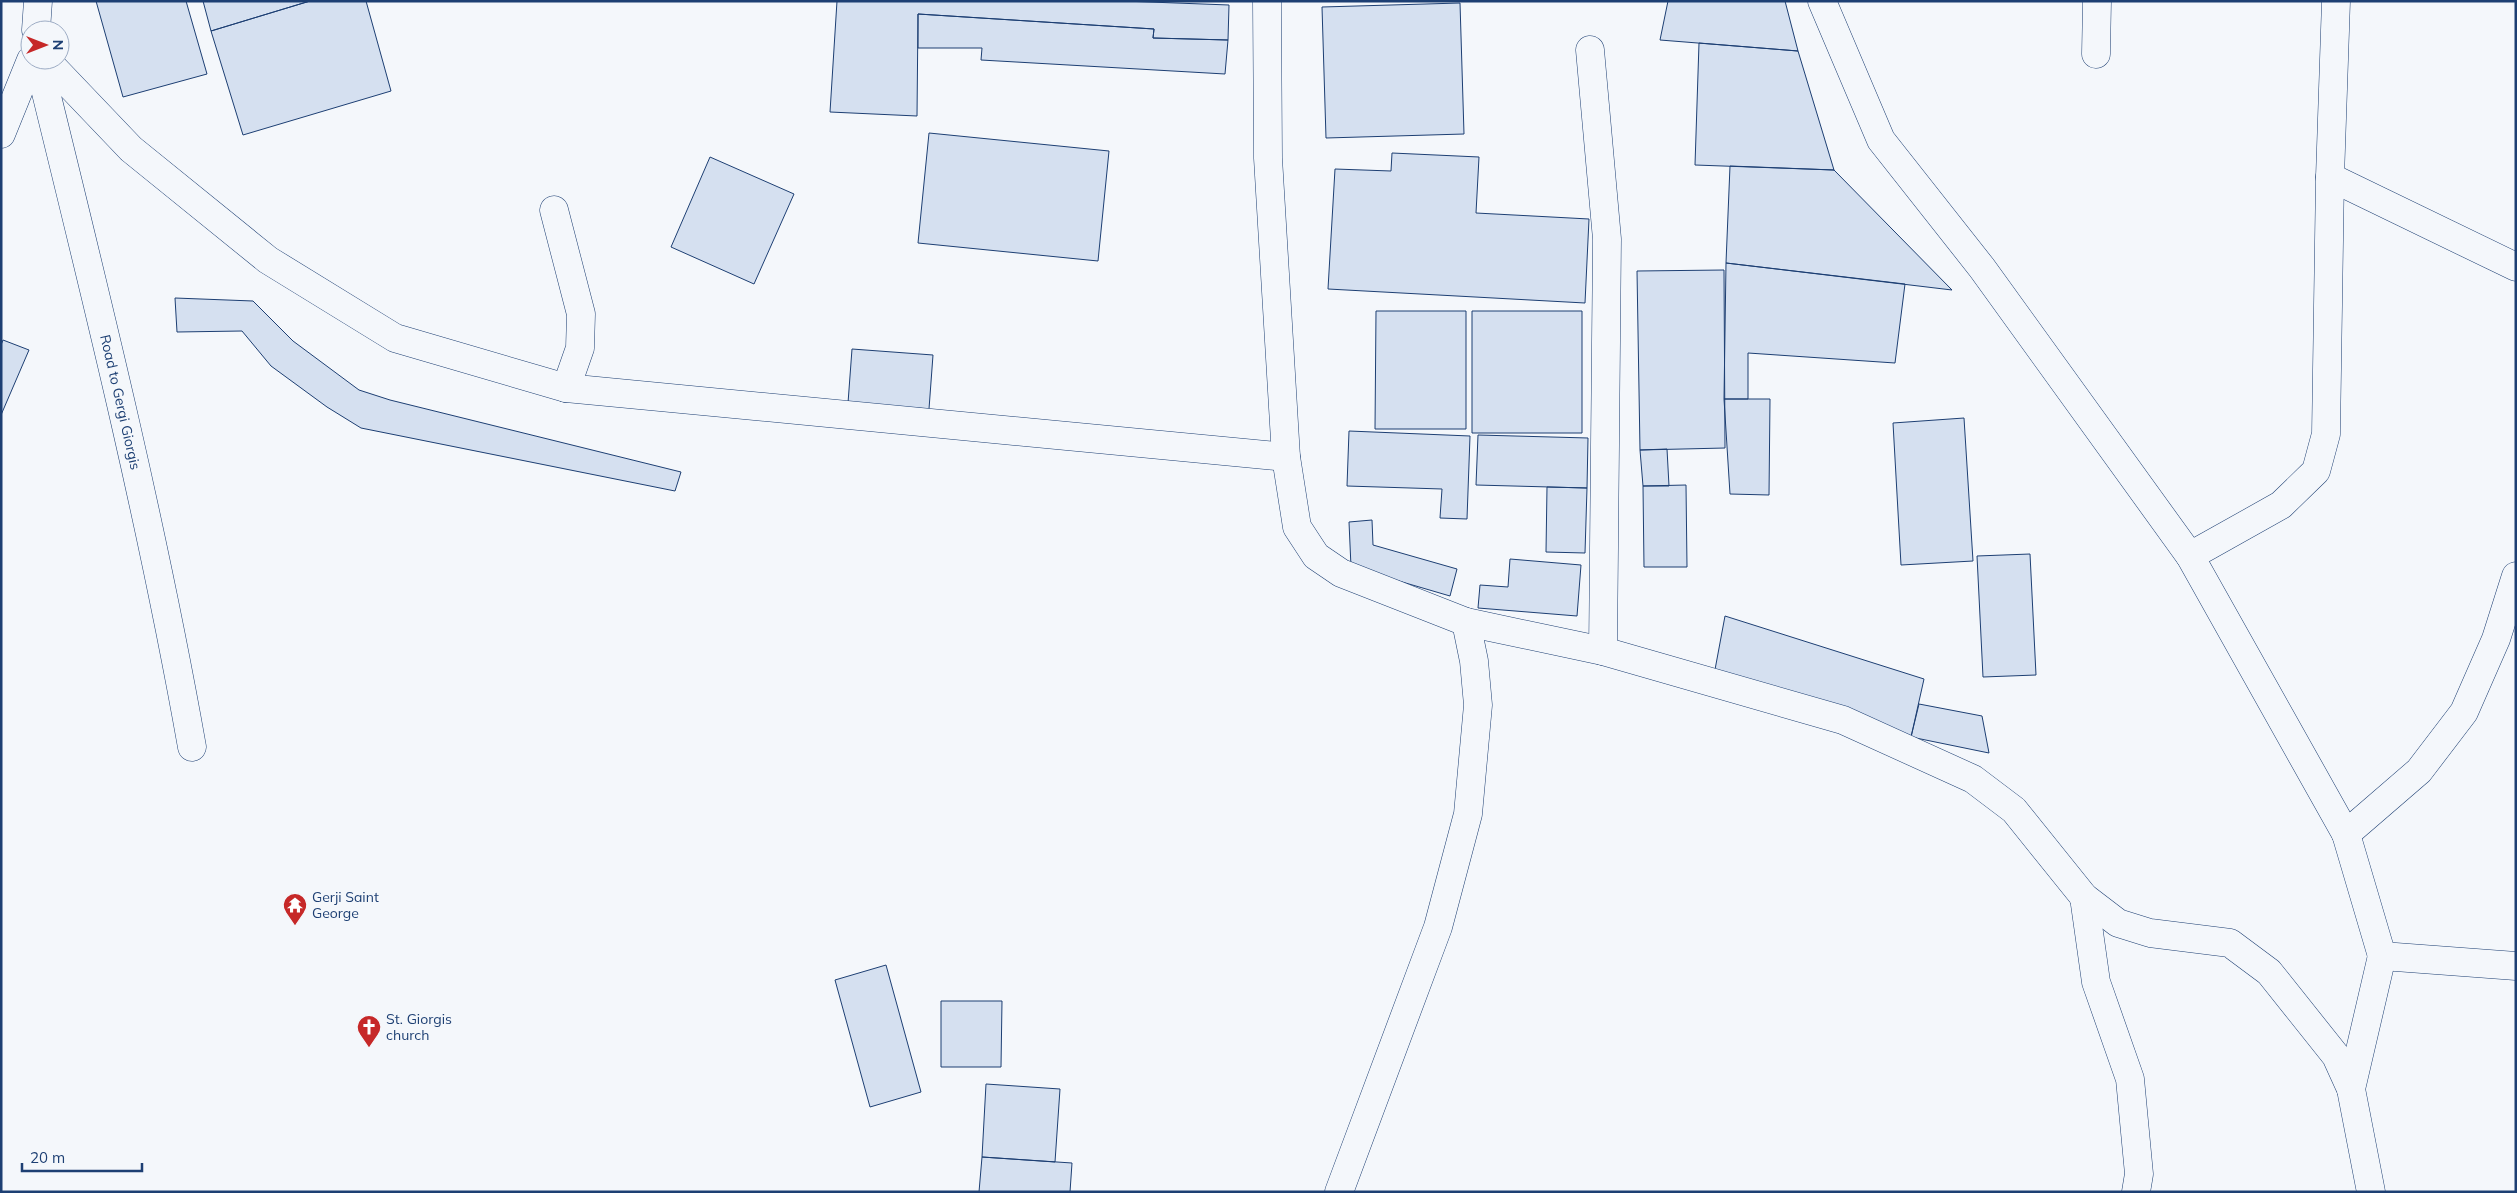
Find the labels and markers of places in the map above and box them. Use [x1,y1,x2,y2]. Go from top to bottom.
place label: Gerji Saint George [312,888,379,922]
temple icon: Gerji Saint George [282,892,308,926]
place label: St. Giorgis church [386,1010,452,1044]
church icon: St. Giorgis church [356,1014,382,1048]

